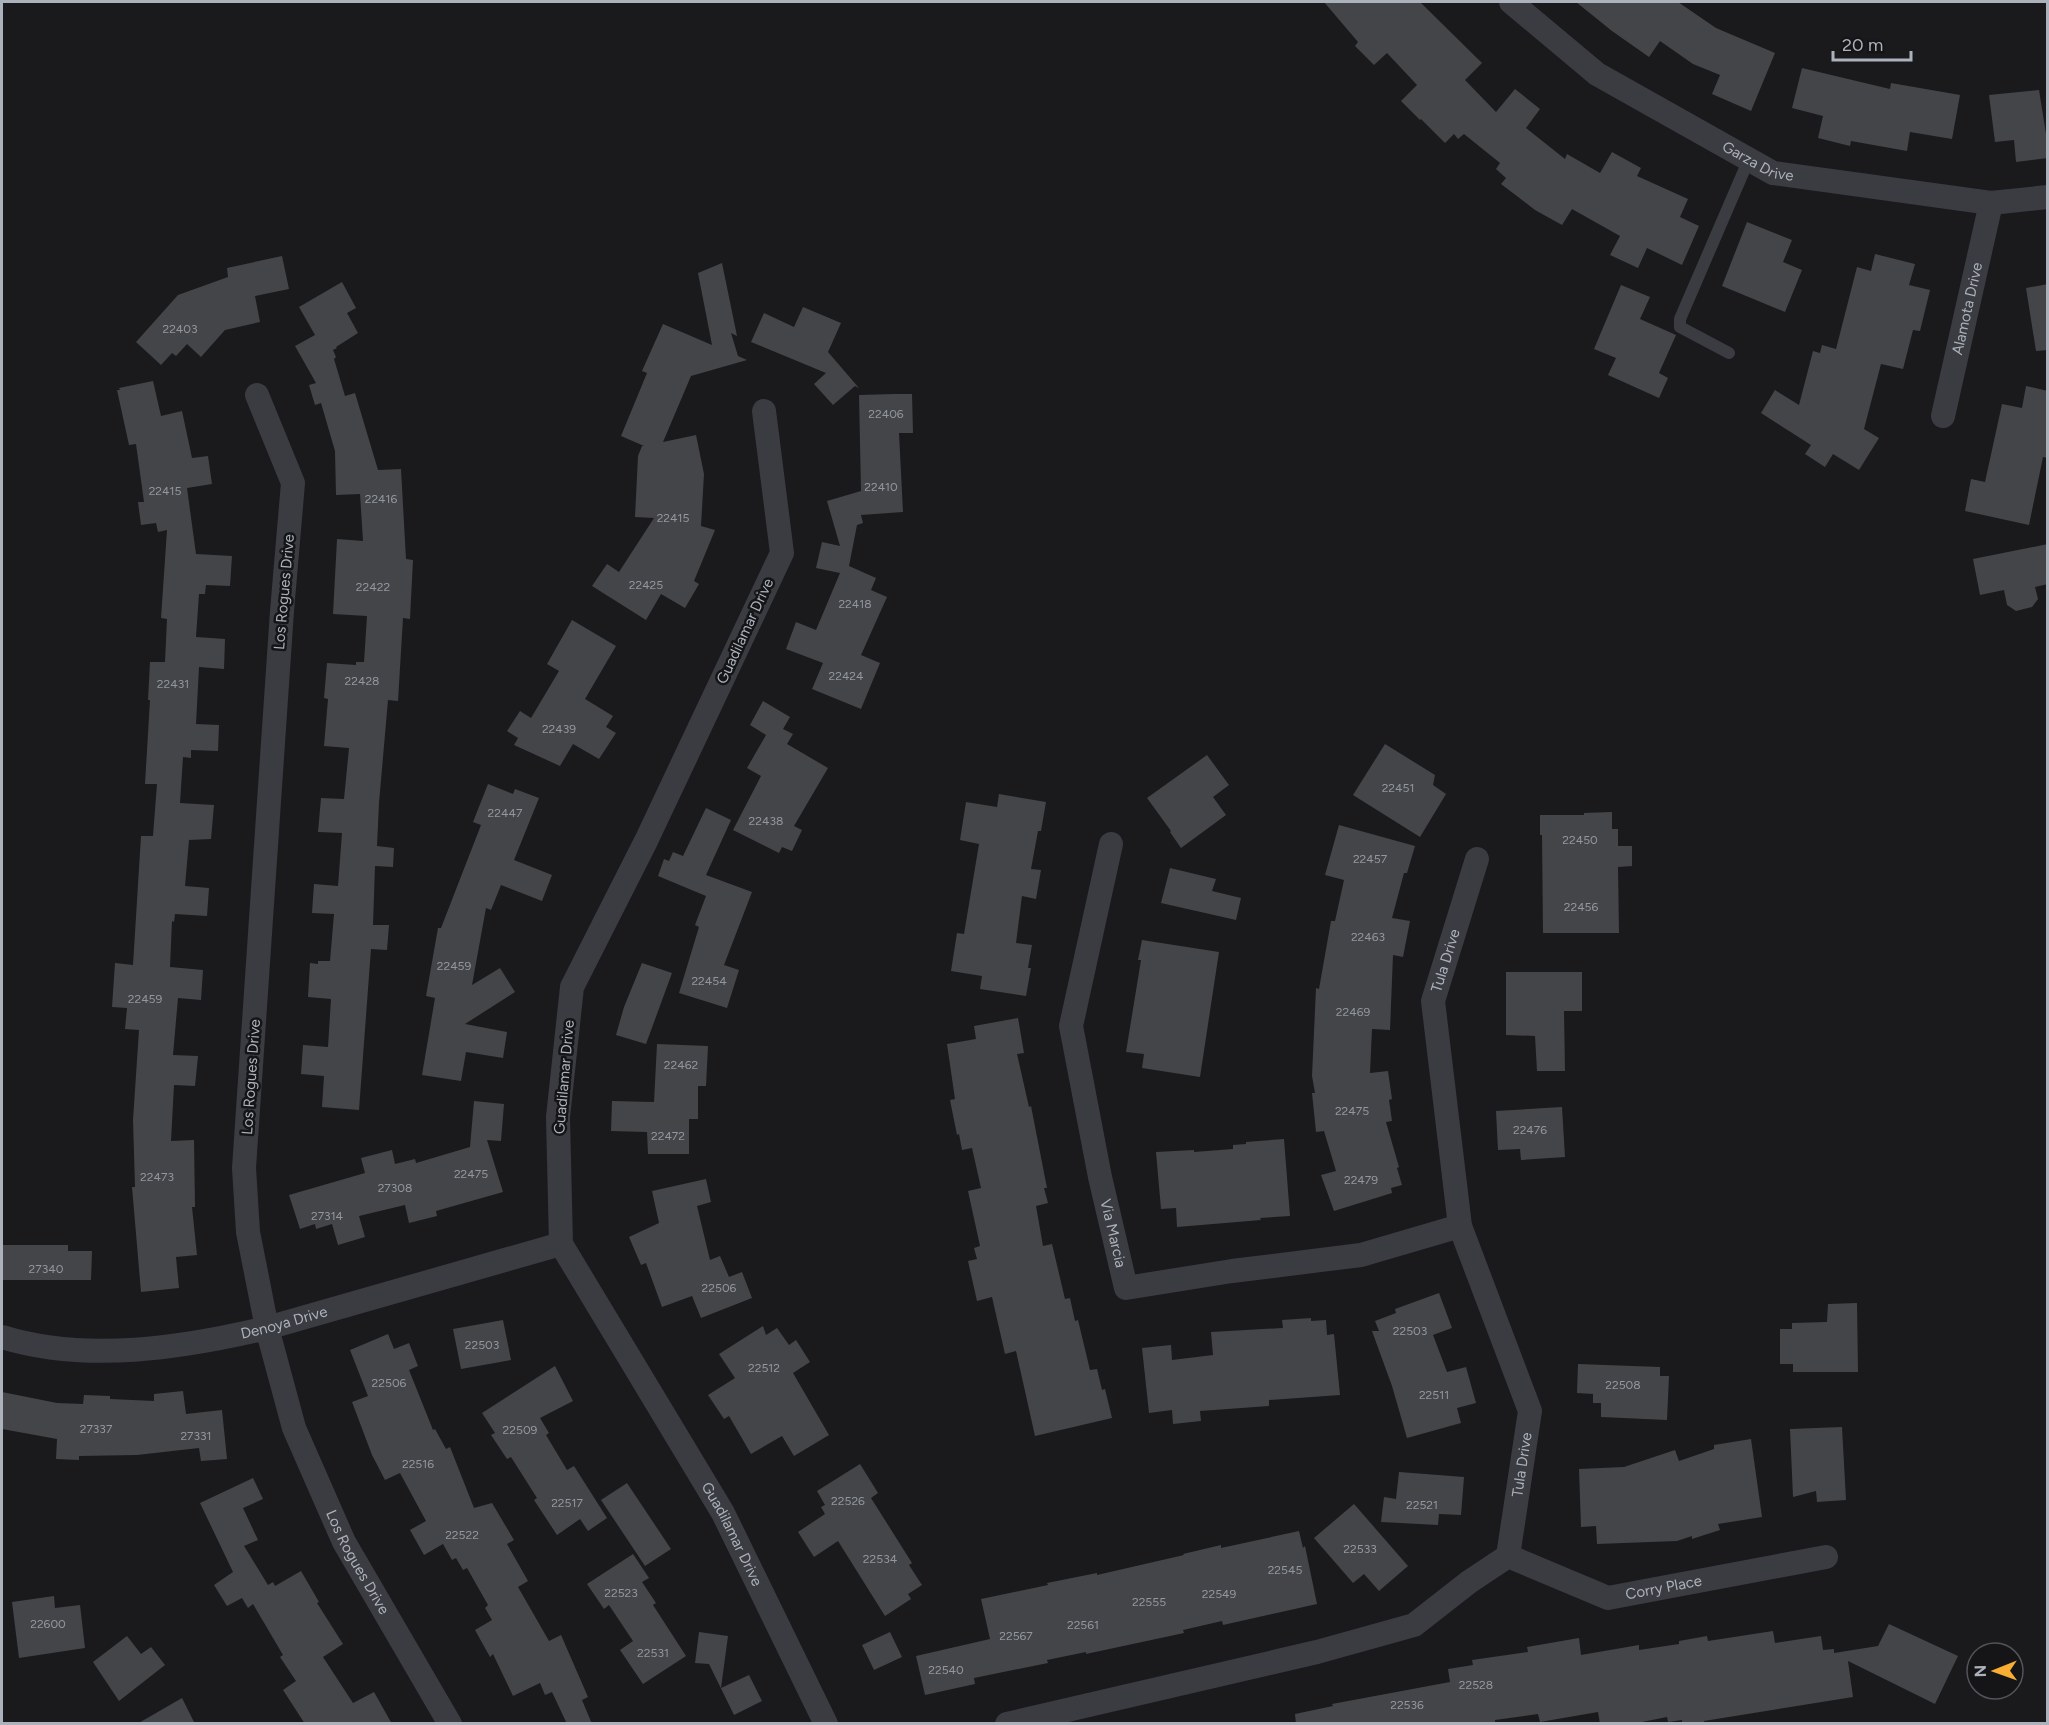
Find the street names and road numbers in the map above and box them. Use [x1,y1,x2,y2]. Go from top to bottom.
street label: Garza Drive [1719,137,1795,185]
street label: Alamota Drive [1948,261,1986,357]
street label: Los Rogues Drive [270,533,298,651]
street label: Guadilamar Drive [713,575,777,687]
street label: Tula Drive [1427,927,1464,994]
street label: Los Rogues Drive [238,1018,264,1136]
street label: Guadilamar Drive [550,1019,578,1135]
street label: Via Marcia [1096,1197,1130,1269]
street label: Denoya Drive [239,1302,329,1343]
street label: Tula Drive [1508,1431,1536,1498]
street label: Guadilamar Drive [698,1479,766,1589]
street label: Los Rogues Drive [322,1507,393,1618]
street label: Corry Place [1624,1572,1703,1604]

